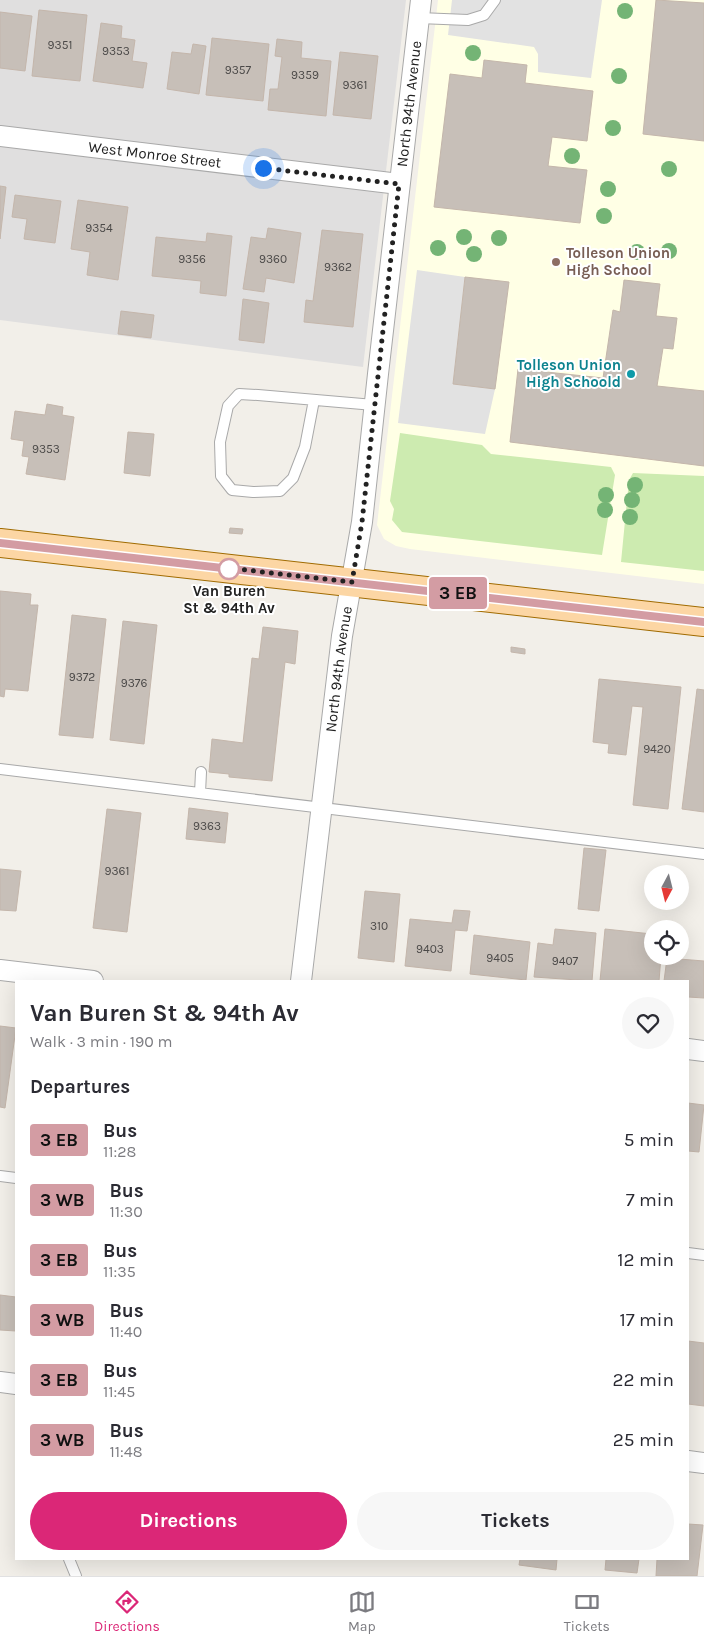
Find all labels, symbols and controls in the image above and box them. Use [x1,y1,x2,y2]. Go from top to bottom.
house number: 9351 [48,38,72,52]
street label: North 94th Avenue [393,40,425,168]
house number: 9353 [102,44,130,58]
house number: 9357 [225,63,252,77]
house number: 9359 [291,68,319,82]
house number: 9361 [343,78,367,92]
street label: West Monroe Street [87,138,223,172]
your location [251,156,276,181]
house number: 9354 [85,221,113,235]
place label: Tolleson Union High School [566,244,670,279]
house number: 9356 [178,252,206,266]
house number: 9360 [259,252,287,266]
marker: Tolleson Union High School [550,256,562,268]
house number: 9362 [324,260,352,274]
place label: Tolleson Union High Schoold [517,356,621,391]
marker: Tolleson Union High Schoold [625,368,637,380]
house number: 9353 [32,442,60,456]
marker: Van Buren St & 94th Av [218,558,240,580]
line badge: 3 EB [423,577,493,609]
place label: Van Buren St & 94th Av [183,582,275,617]
text: 3 EB [439,582,477,604]
street label: North 94th Avenue [322,605,356,733]
house number: 9372 [69,670,95,684]
house number: 9376 [121,676,147,690]
house number: 9420 [643,742,671,756]
house number: 9363 [193,819,221,833]
house number: 9361 [105,864,129,878]
north arrow [644,865,689,910]
map controls [644,865,689,965]
house number: 310 [370,919,388,933]
button: locate [644,920,689,965]
house number: 9403 [416,942,444,956]
house number: 9405 [486,951,514,965]
house number: 9407 [552,954,579,968]
button: heart [622,997,674,1049]
text: Van Buren St & 94th Av [30,999,299,1027]
text: Walk · 3 min · 190 m [30,1032,172,1051]
text: Departures [30,1076,130,1098]
text: Bus [103,1120,137,1142]
text: 3 EB [40,1129,78,1151]
text: 5 min [624,1129,674,1151]
text: 11:28 [103,1142,136,1161]
text: Bus [109,1180,144,1202]
text: 3 WB [40,1189,84,1211]
text: 7 min [626,1189,674,1211]
text: 11:30 [109,1202,143,1221]
text: Bus [103,1240,137,1262]
text: 3 EB [40,1249,78,1271]
text: 12 min [617,1249,674,1271]
text: 11:35 [103,1262,136,1281]
text: Bus [109,1300,144,1322]
text: 3 WB [40,1309,84,1331]
text: 17 min [619,1309,674,1331]
text: 11:40 [109,1322,142,1341]
text: Bus [103,1360,137,1382]
text: 3 EB [40,1369,78,1391]
text: 22 min [613,1369,674,1391]
text: 11:45 [103,1382,135,1401]
text: Bus [109,1420,144,1442]
text: 3 WB [40,1429,84,1451]
text: 25 min [613,1429,674,1451]
text: 11:48 [109,1442,143,1461]
button: Directions [30,1492,347,1550]
button: Tickets [357,1492,674,1550]
tab: Directions [94,1588,160,1635]
tab: Map [348,1588,376,1635]
tab: Tickets [564,1588,610,1635]

